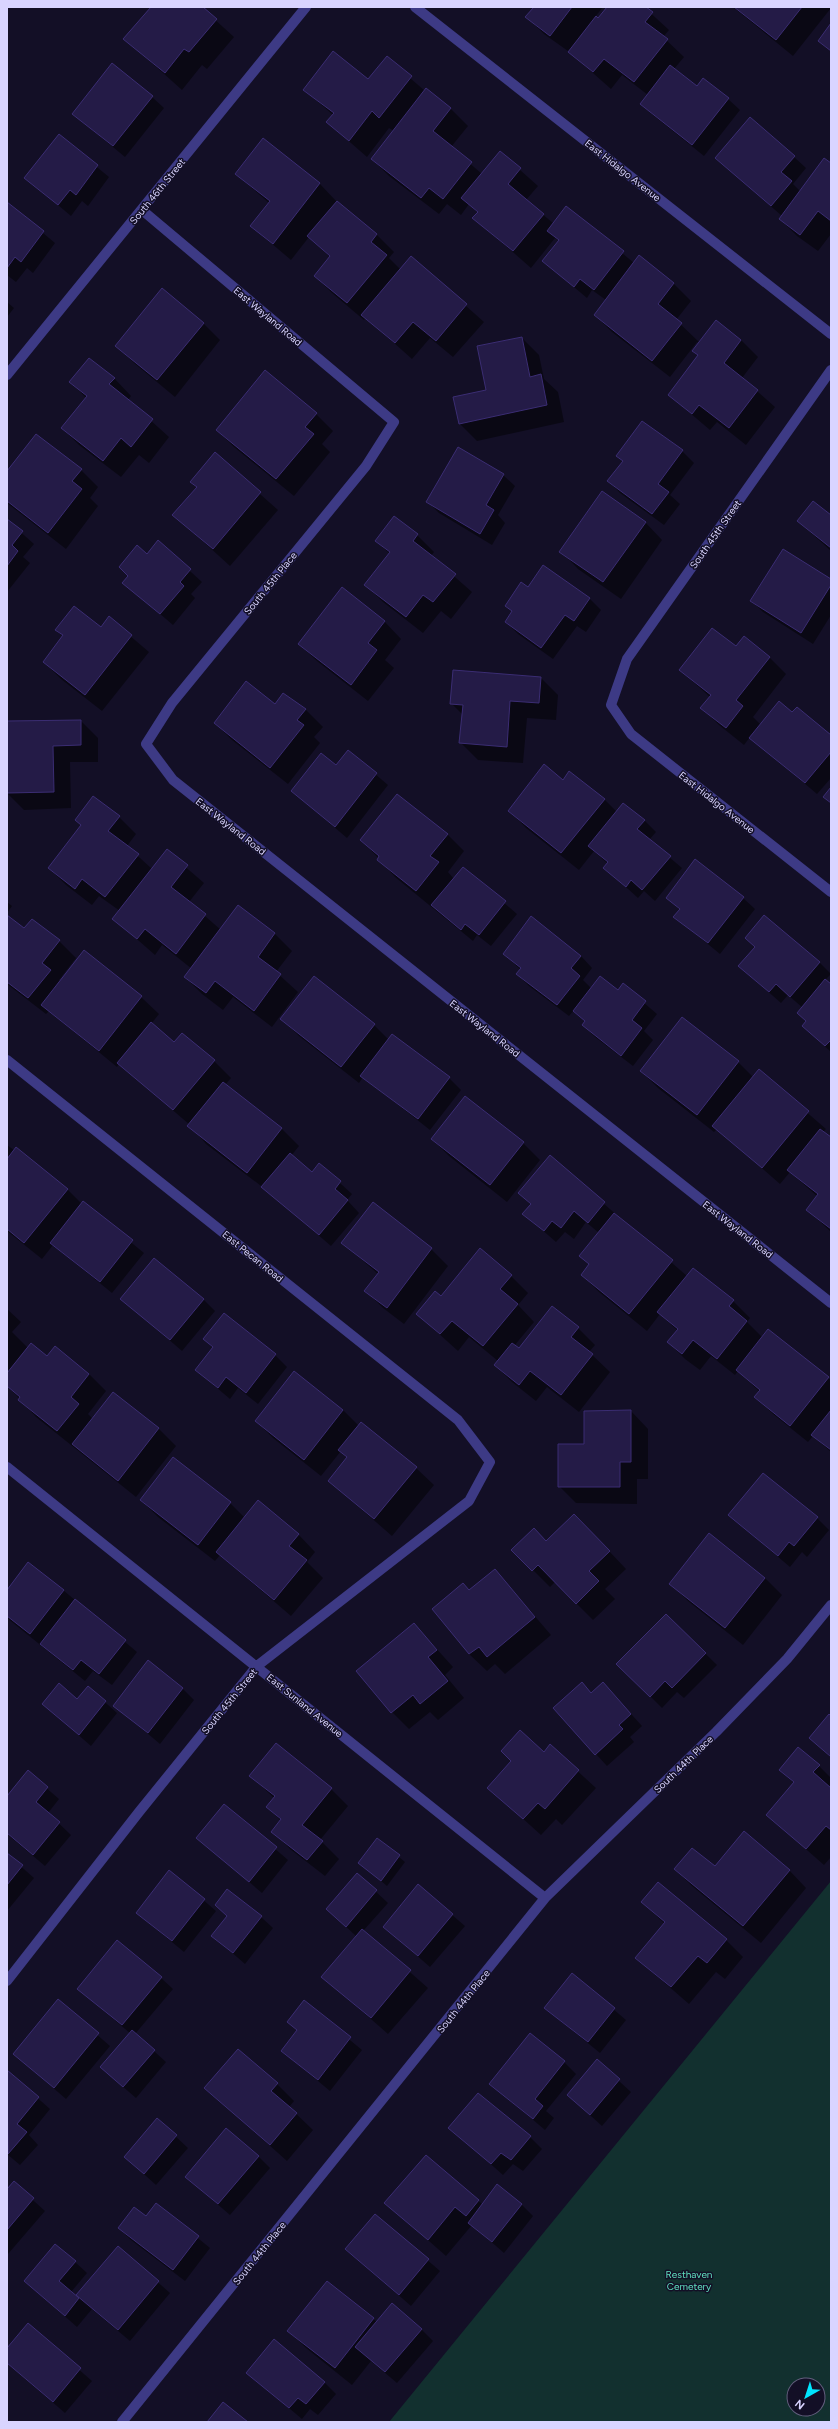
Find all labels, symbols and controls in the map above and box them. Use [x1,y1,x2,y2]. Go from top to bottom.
street label: East Hidalgo Avenue [582,137,664,204]
street label: South 46th Street [127,156,188,227]
street label: East Wayland Road [231,284,305,349]
street label: South 45th Street [687,497,744,571]
street label: South 45th Place [241,549,300,617]
street label: East Hidalgo Avenue [676,769,758,836]
street label: East Wayland Road [193,795,269,858]
street label: East Wayland Road [447,997,523,1060]
street label: East Wayland Road [700,1198,776,1261]
street label: East Pecan Road [220,1228,286,1285]
street label: South 45th Street [199,1666,260,1737]
street label: East Sunland Avenue [264,1671,346,1740]
street label: South 44th Place [651,1732,716,1796]
street label: South 44th Place [434,1967,493,2036]
street label: South 44th Place [230,2219,289,2288]
park label: Resthaven Cemetery [666,2268,713,2293]
north arrow [786,2377,826,2417]
text: N [793,2397,807,2412]

